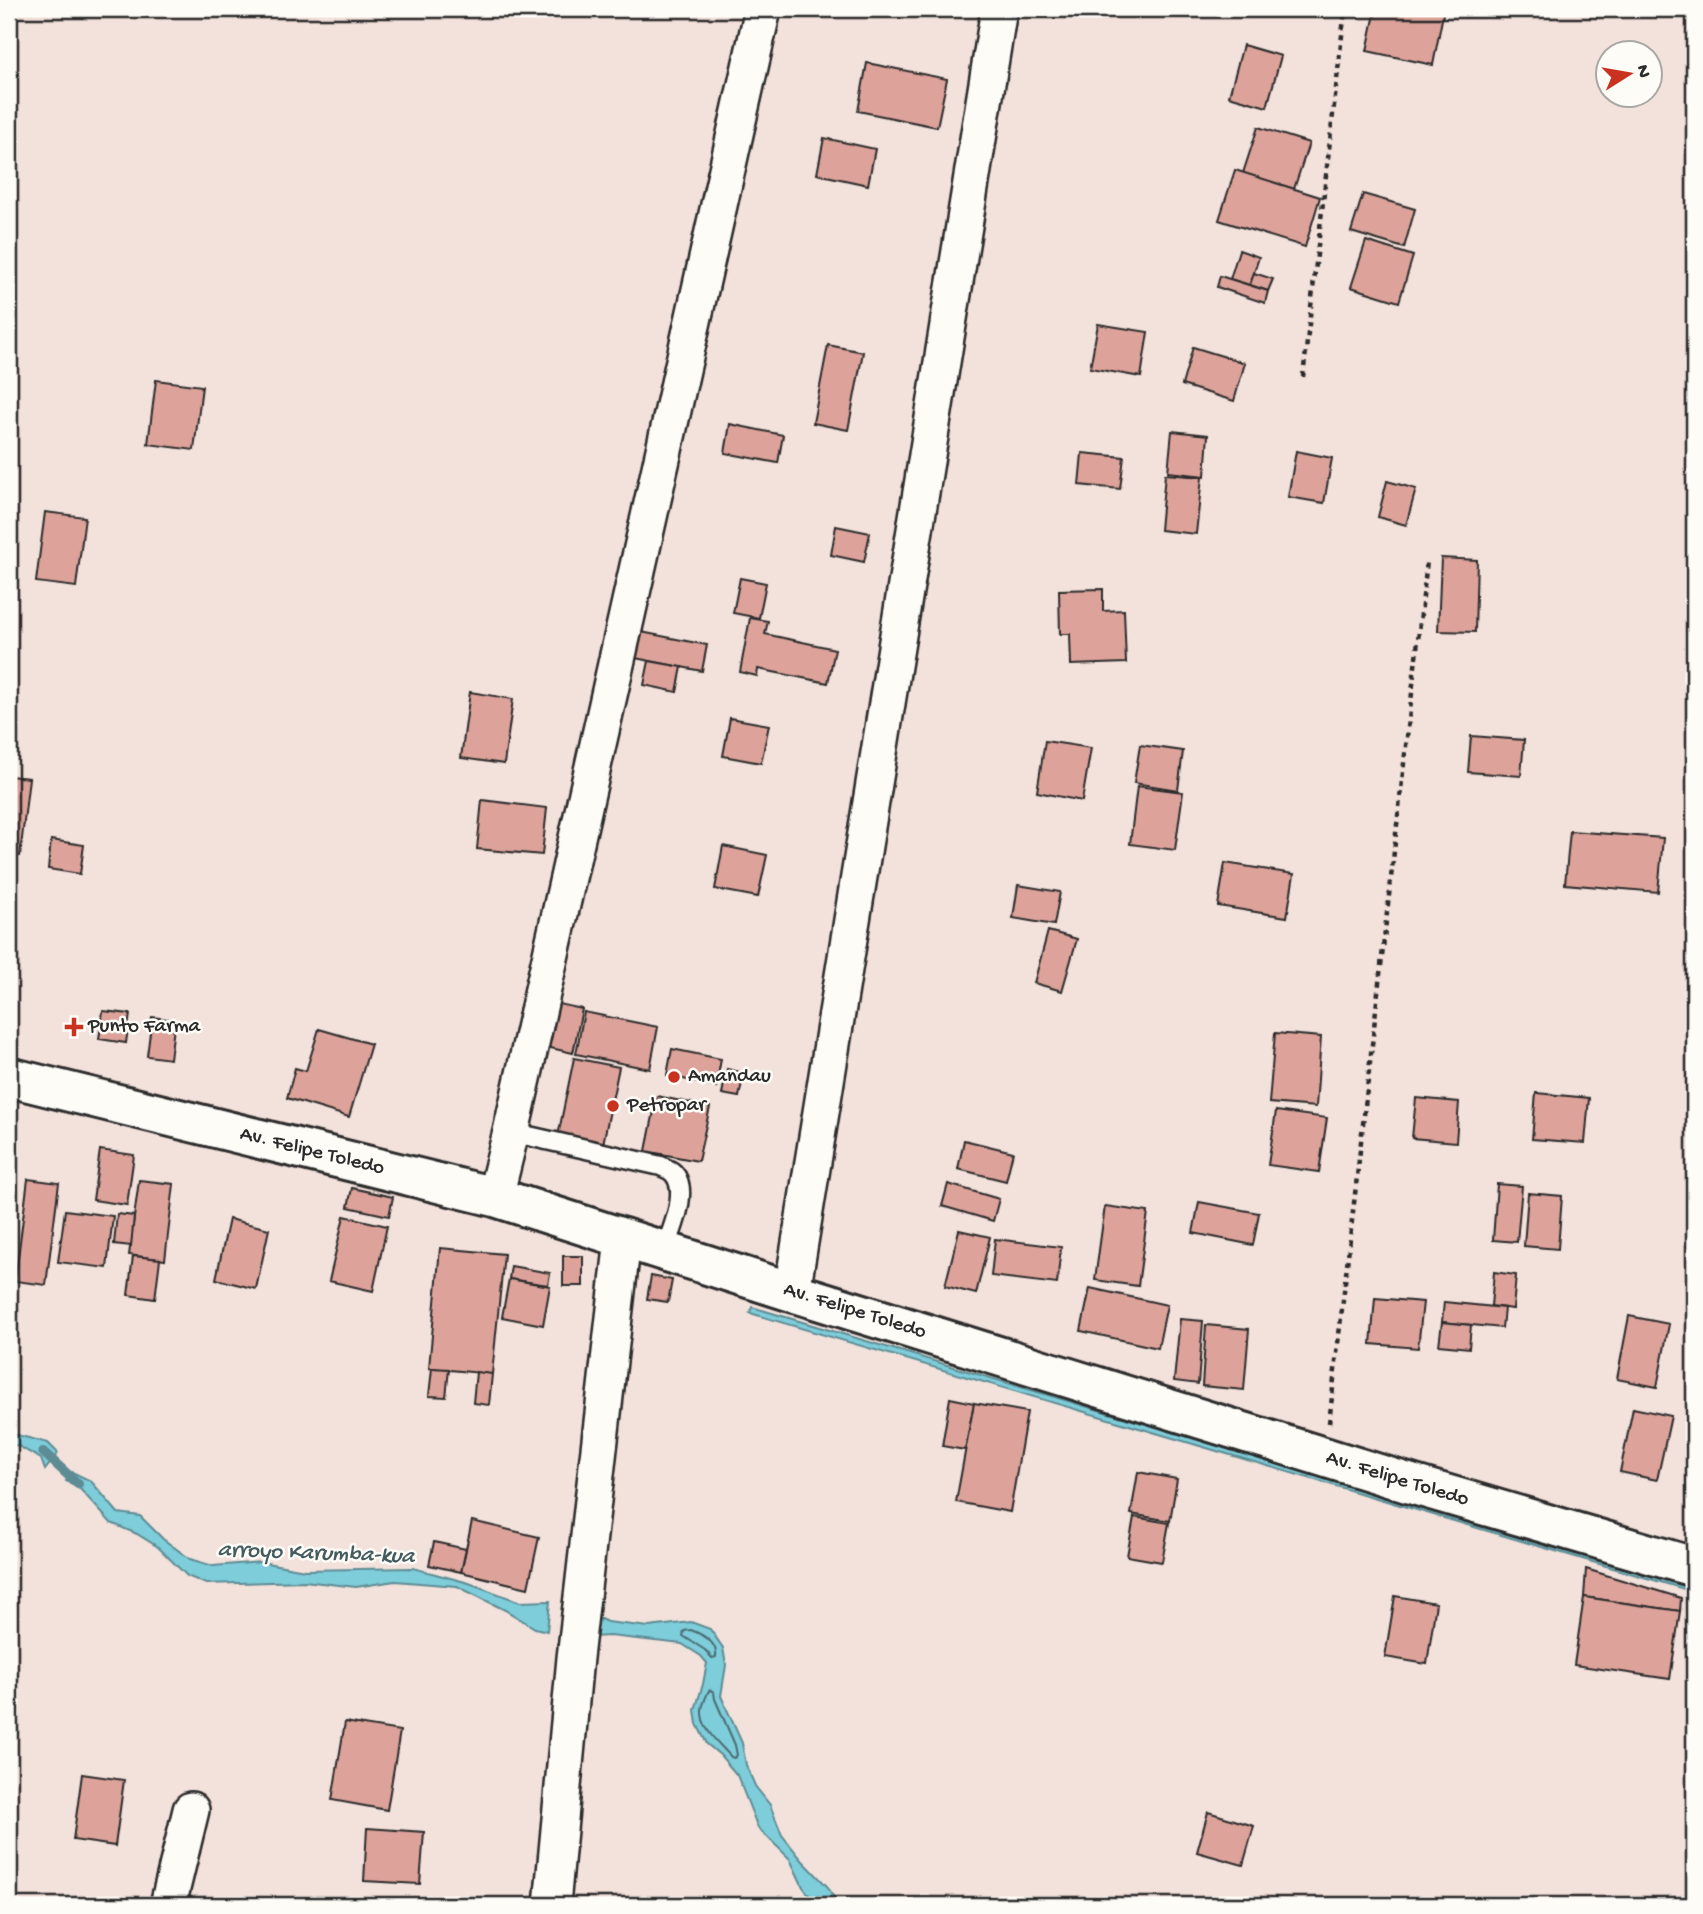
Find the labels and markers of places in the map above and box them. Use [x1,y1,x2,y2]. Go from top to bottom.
place label: Punto Farma [87,1015,202,1040]
marker: Punto Farma [66,1019,82,1035]
place label: Amandau [688,1065,771,1090]
marker: Amandau [666,1069,682,1085]
place label: Petropar [626,1094,707,1119]
marker: Petropar [605,1098,621,1114]

